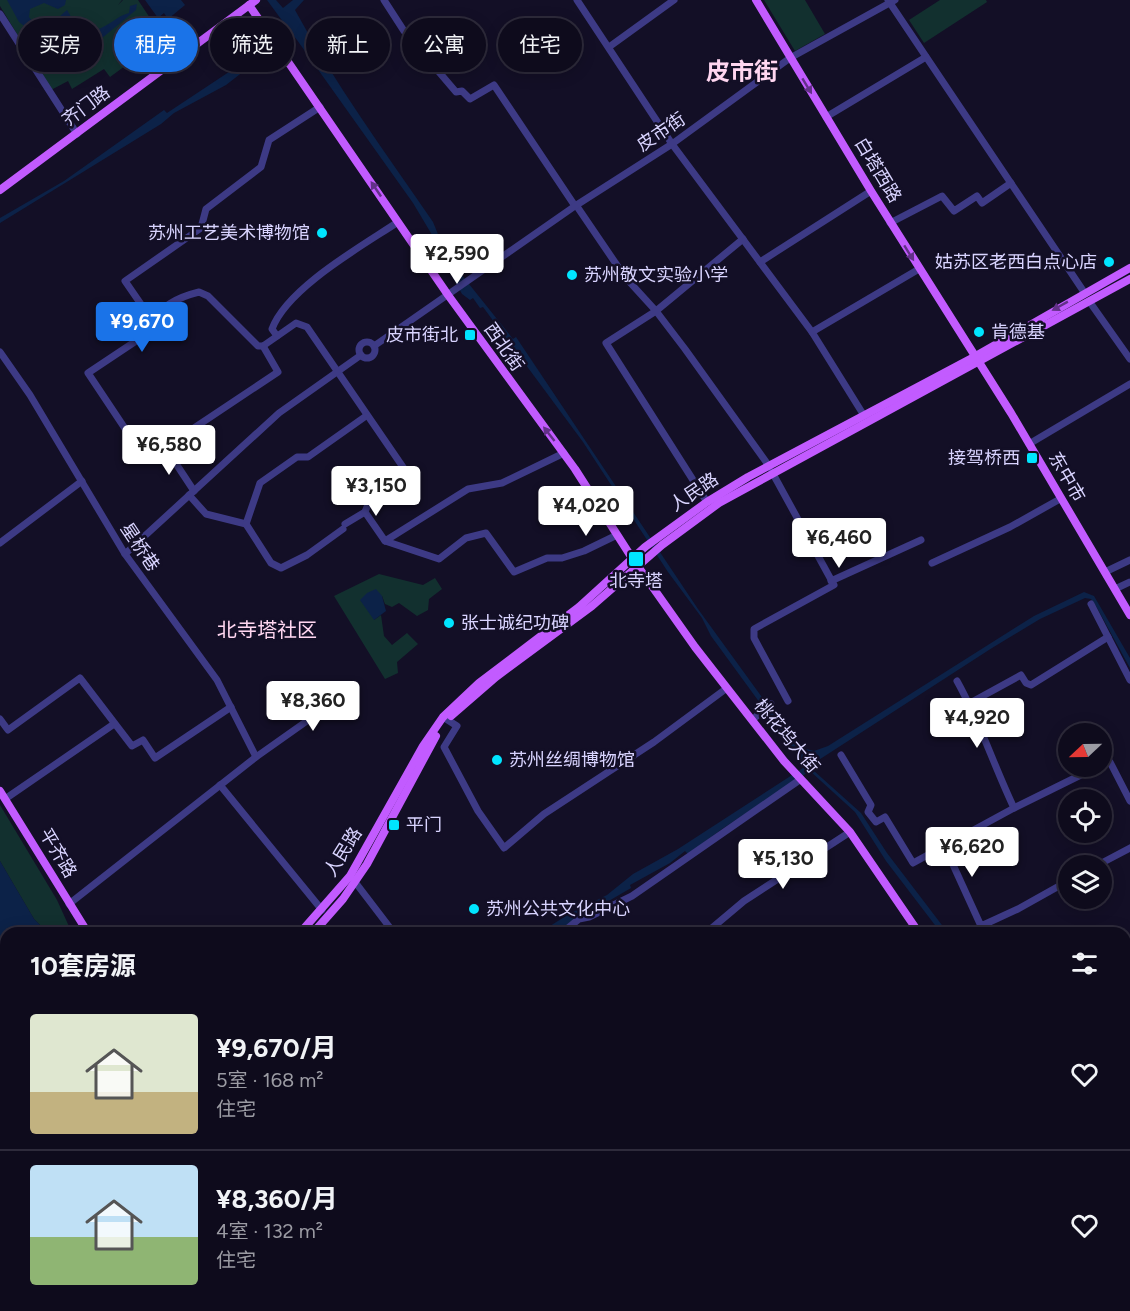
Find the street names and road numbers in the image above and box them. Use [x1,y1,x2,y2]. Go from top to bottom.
street label: 齐门路 [58,81,114,131]
street label: 皮市街 [632,108,690,156]
street label: 白塔西路 [850,133,906,207]
street label: 西北街 [480,319,528,375]
street label: 东中市 [1044,448,1090,506]
street label: 人民路 [665,468,723,516]
street label: 星桥巷 [116,518,164,576]
street label: 桃花坞大街 [750,694,824,778]
street label: 人民路 [319,823,367,881]
street label: 平齐路 [35,824,81,882]

